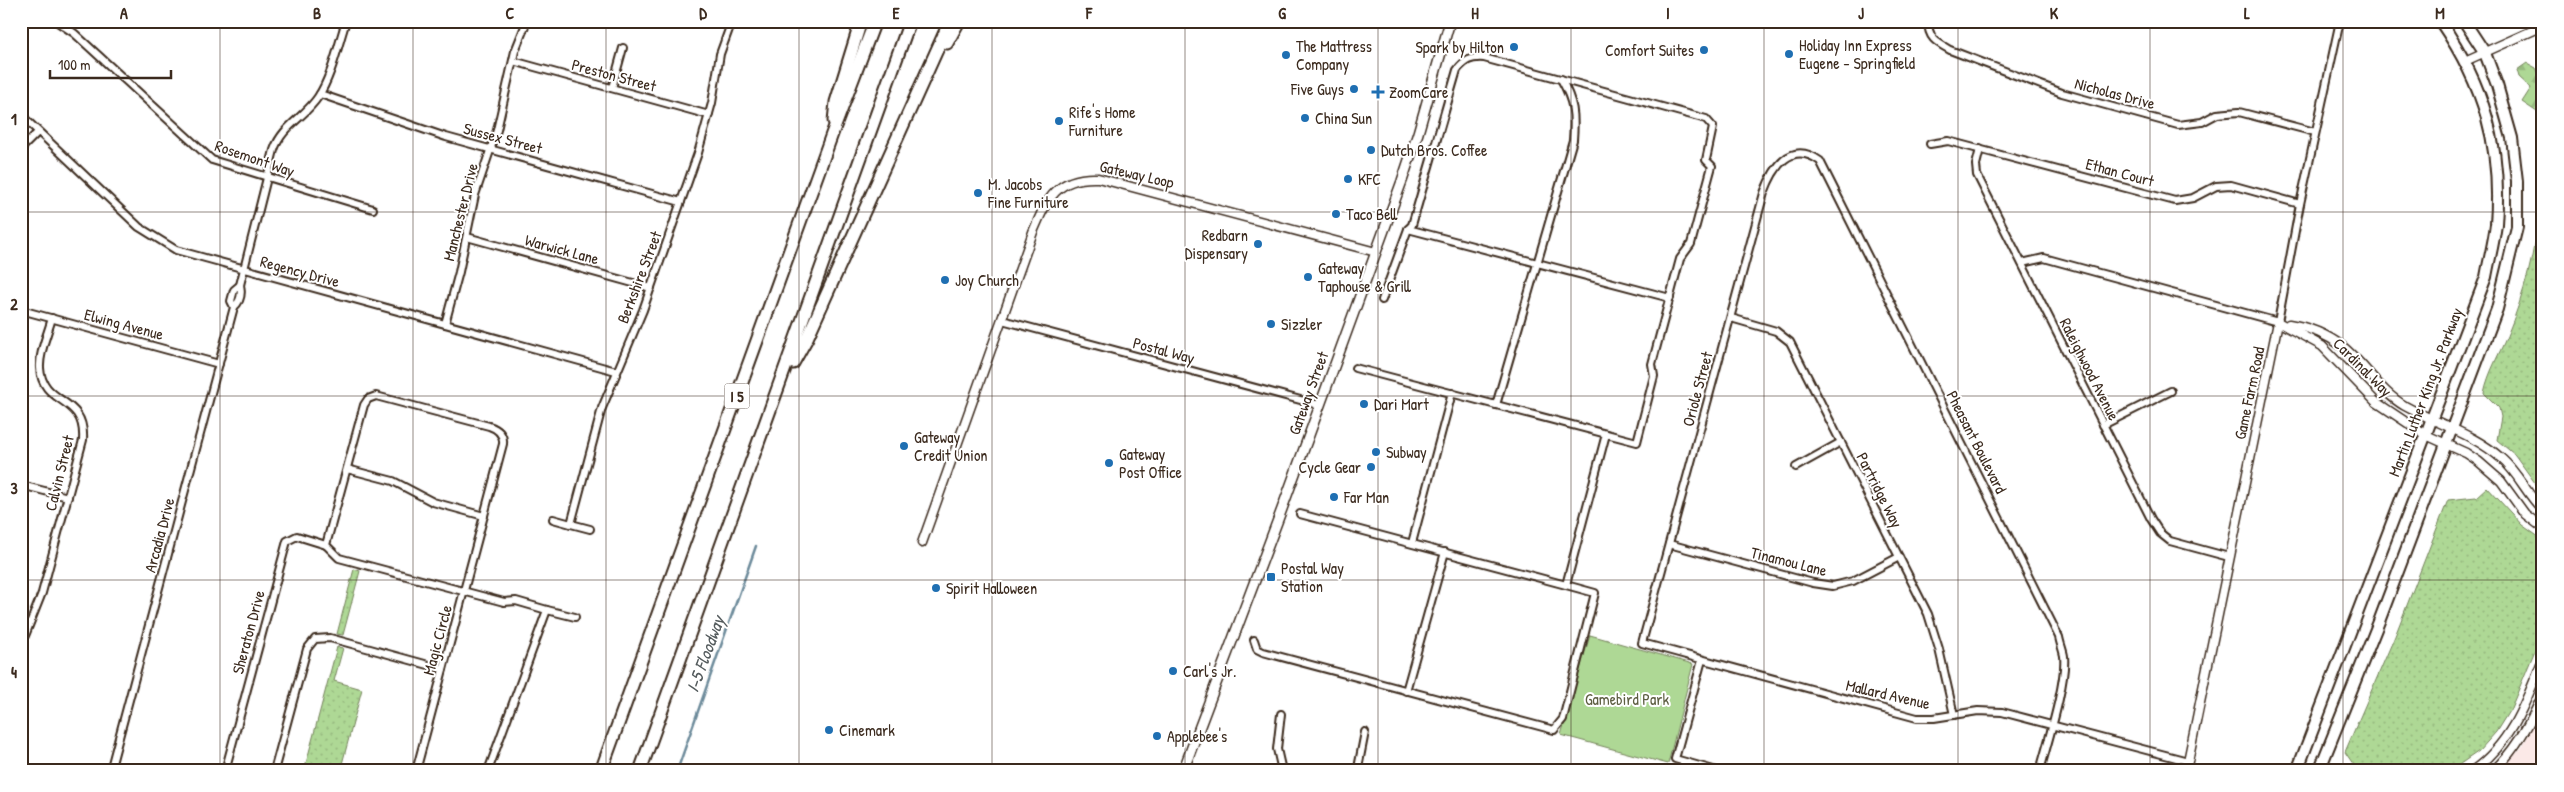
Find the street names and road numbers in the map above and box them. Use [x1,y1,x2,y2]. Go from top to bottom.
street label: Preston Street [569,53,659,97]
street label: Nicholas Drive [2073,72,2158,114]
street label: Sussex Street [461,117,545,159]
street label: Rosemont Way [212,134,298,182]
street label: Ethan Court [2083,152,2157,192]
street label: Gateway Loop [1098,155,1176,193]
street label: Manchester Drive [437,160,483,263]
street label: Berkshire Street [611,227,667,326]
street label: Warwick Lane [523,229,602,270]
street label: Regency Drive [258,250,343,292]
street label: Elwing Avenue [82,303,167,345]
street label: Martin Luther King Jr. Parkway [2383,304,2467,480]
street label: Raleighwood Avenue [2055,314,2126,425]
street label: Postal Way [1131,331,1197,369]
street label: Cardinal Way [2329,333,2398,402]
street label: Game Farm Road [2228,345,2270,441]
street label: Gateway Street [1283,348,1333,438]
street label: Oriole Street [1676,349,1718,429]
road number: I 5 [724,384,750,408]
street label: Pheasant Boulevard [1942,387,2012,497]
street label: Calvin Street [39,432,79,513]
street label: Partridge Way [1852,449,1908,532]
street label: Arcadia Drive [138,495,180,575]
street label: Tinamou Lane [1749,541,1830,581]
street label: Sheraton Drive [226,587,270,676]
street label: Magic Circle [417,602,457,677]
street label: Mallard Avenue [1844,674,1933,714]

